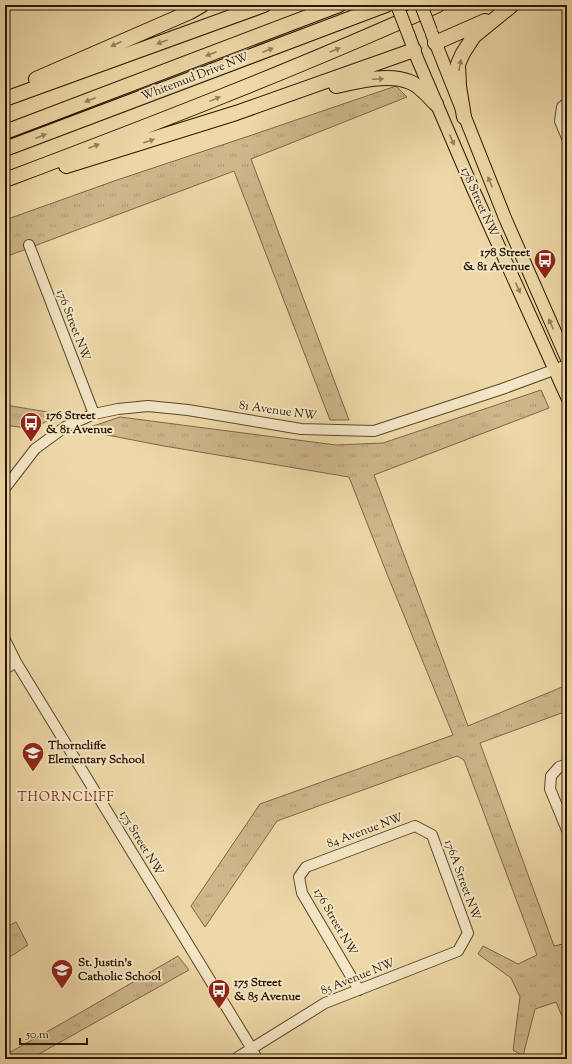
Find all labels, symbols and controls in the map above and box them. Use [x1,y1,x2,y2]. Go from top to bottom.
one-way arrow [155,40,167,46]
one-way arrow [110,41,121,47]
one-way arrow [262,46,274,52]
one-way arrow [330,47,341,53]
street label: Whitemud Drive NW [139,48,252,106]
one-way arrow [205,51,217,57]
one-way arrow [457,59,463,71]
one-way arrow [372,75,384,82]
one-way arrow [209,96,220,102]
one-way arrow [83,97,95,103]
one-way arrow [36,132,48,138]
one-way arrow [449,134,455,145]
one-way arrow [143,138,155,144]
one-way arrow [88,143,100,149]
street label: 178 Street NW [456,164,503,241]
one-way arrow [487,175,493,187]
place label: 178 Street & 81 Avenue [463,244,531,276]
bus stop icon: 178 Street & 81 Avenue [532,247,558,280]
one-way arrow [515,283,521,295]
street label: 176 Street NW [51,287,95,364]
one-way arrow [548,317,554,329]
street label: 81 Avenue NW [238,397,319,425]
place label: 176 Street & 81 Avenue [45,407,113,439]
bus stop icon: 176 Street & 81 Avenue [18,410,44,443]
place label: Thorncliffe Elementary School [47,737,145,769]
school or university icon: Thorncliffe Elementary School [20,740,46,773]
district label: THORNCLIFF [17,789,115,807]
street label: 175 Street NW [114,807,168,880]
street label: 84 Avenue NW [324,809,406,853]
street label: 176A Street NW [439,837,485,923]
street label: 176 Street NW [308,885,362,960]
place label: St. Justin’s Catholic School [78,954,162,986]
street label: 85 Avenue NW [318,954,398,1000]
school or university icon: St. Justin’s Catholic School [49,957,75,990]
place label: 175 Street & 85 Avenue [233,974,301,1006]
bus stop icon: 175 Street & 85 Avenue [206,977,232,1010]
scale bar [20,1020,87,1046]
text: 50 m [25,1026,49,1044]

